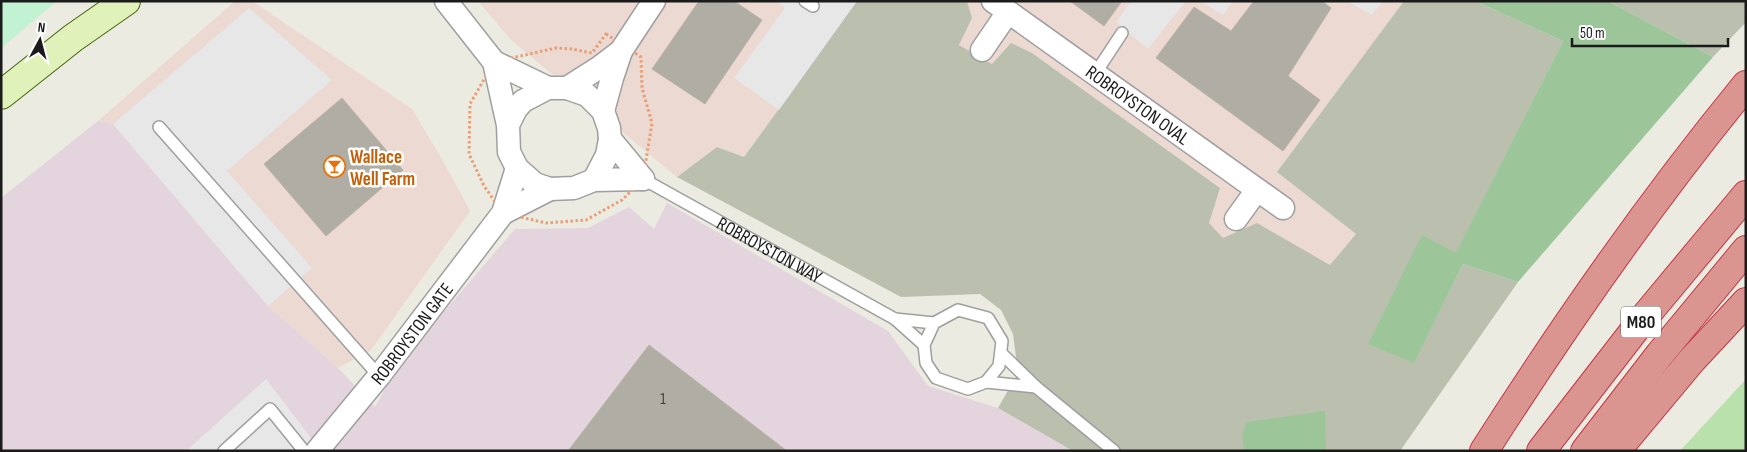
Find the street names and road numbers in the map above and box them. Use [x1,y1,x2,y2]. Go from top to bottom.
street label: ROBROYSTON OVAL [1081,61,1193,150]
street label: ROBROYSTON WAY [712,212,826,289]
street label: ROBROYSTON GATE [367,279,459,390]
road number: M80 [1621,306,1661,338]

